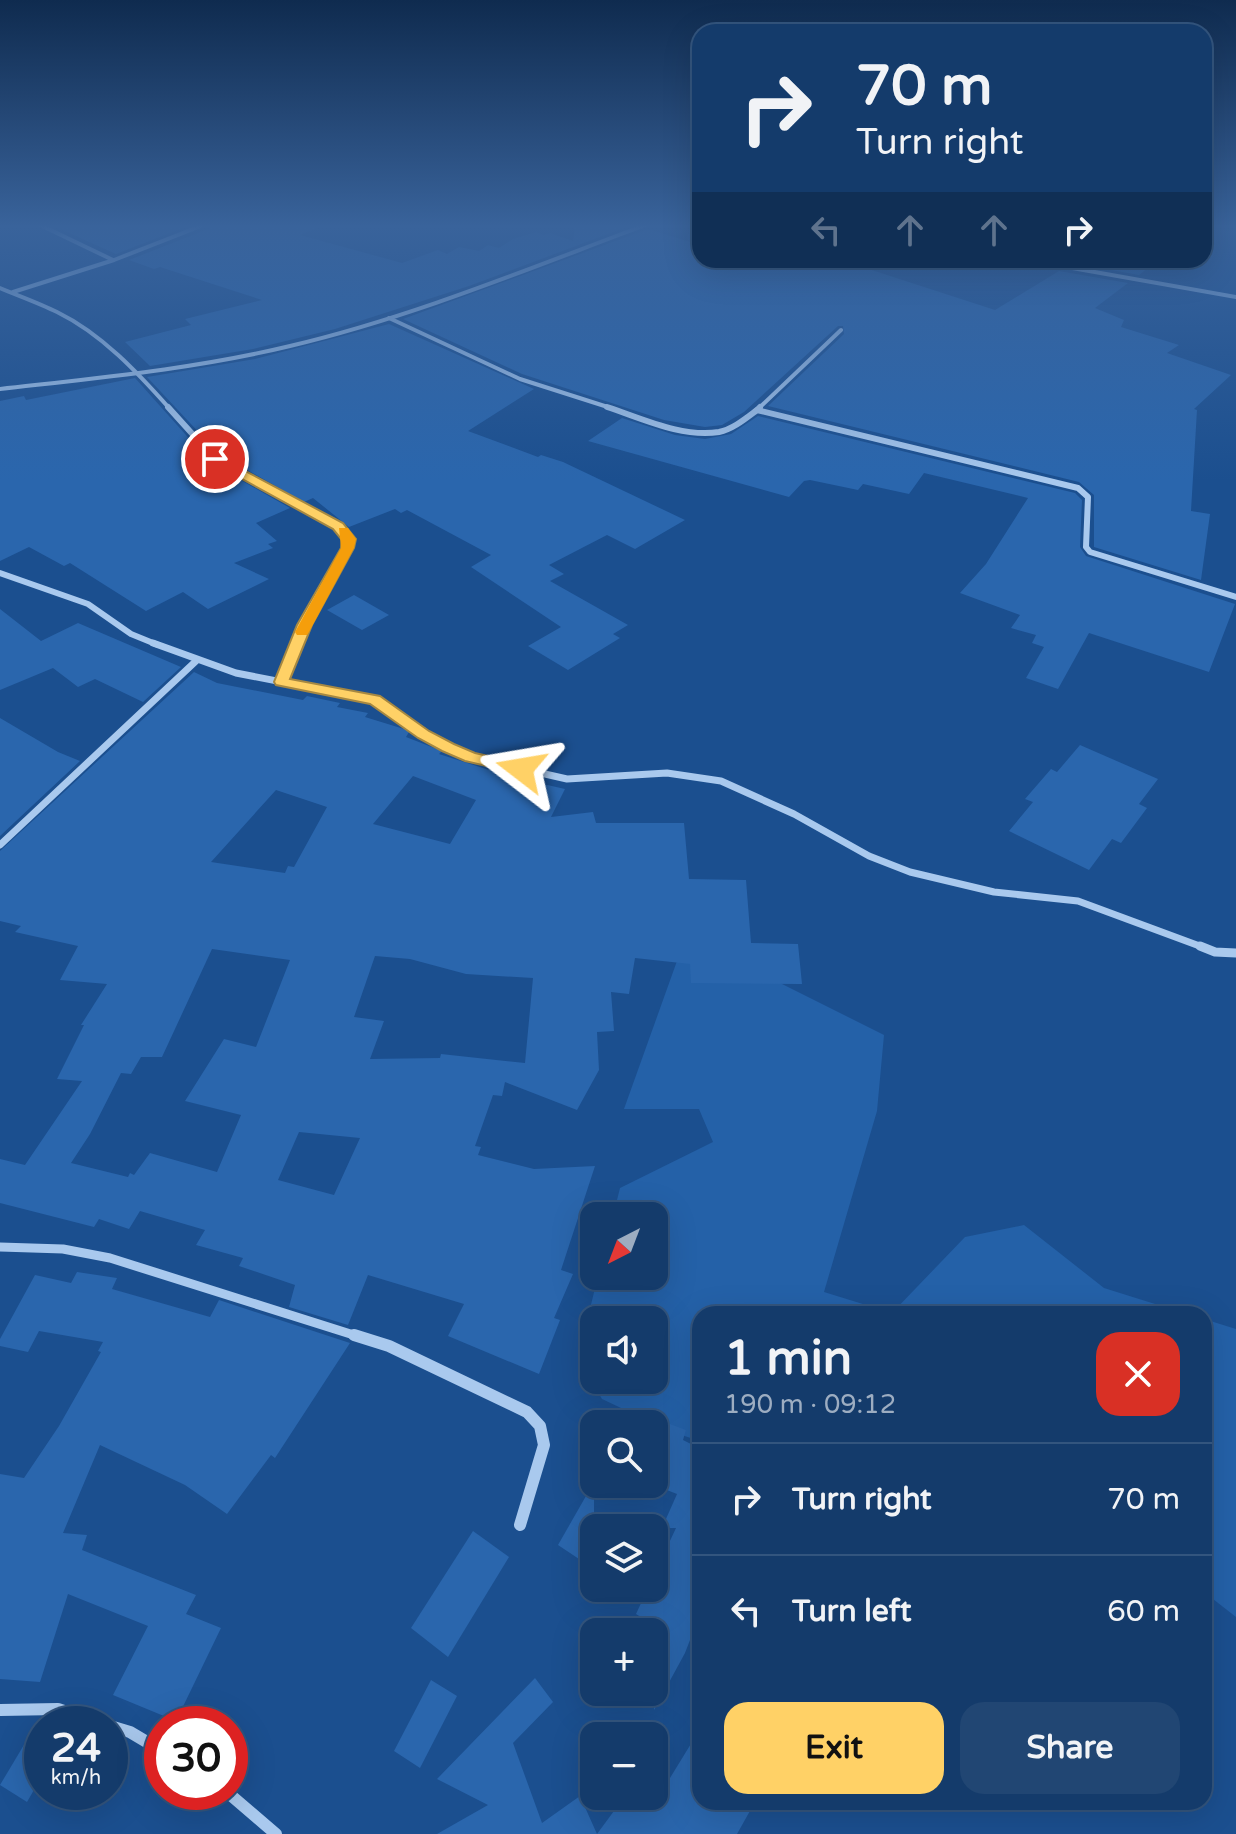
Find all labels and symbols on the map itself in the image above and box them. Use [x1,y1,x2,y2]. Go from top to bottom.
pin [181,425,249,493]
position arrow [479,727,563,811]
north arrow [580,1202,668,1290]
speed limit sign: 30 [144,1706,248,1810]

